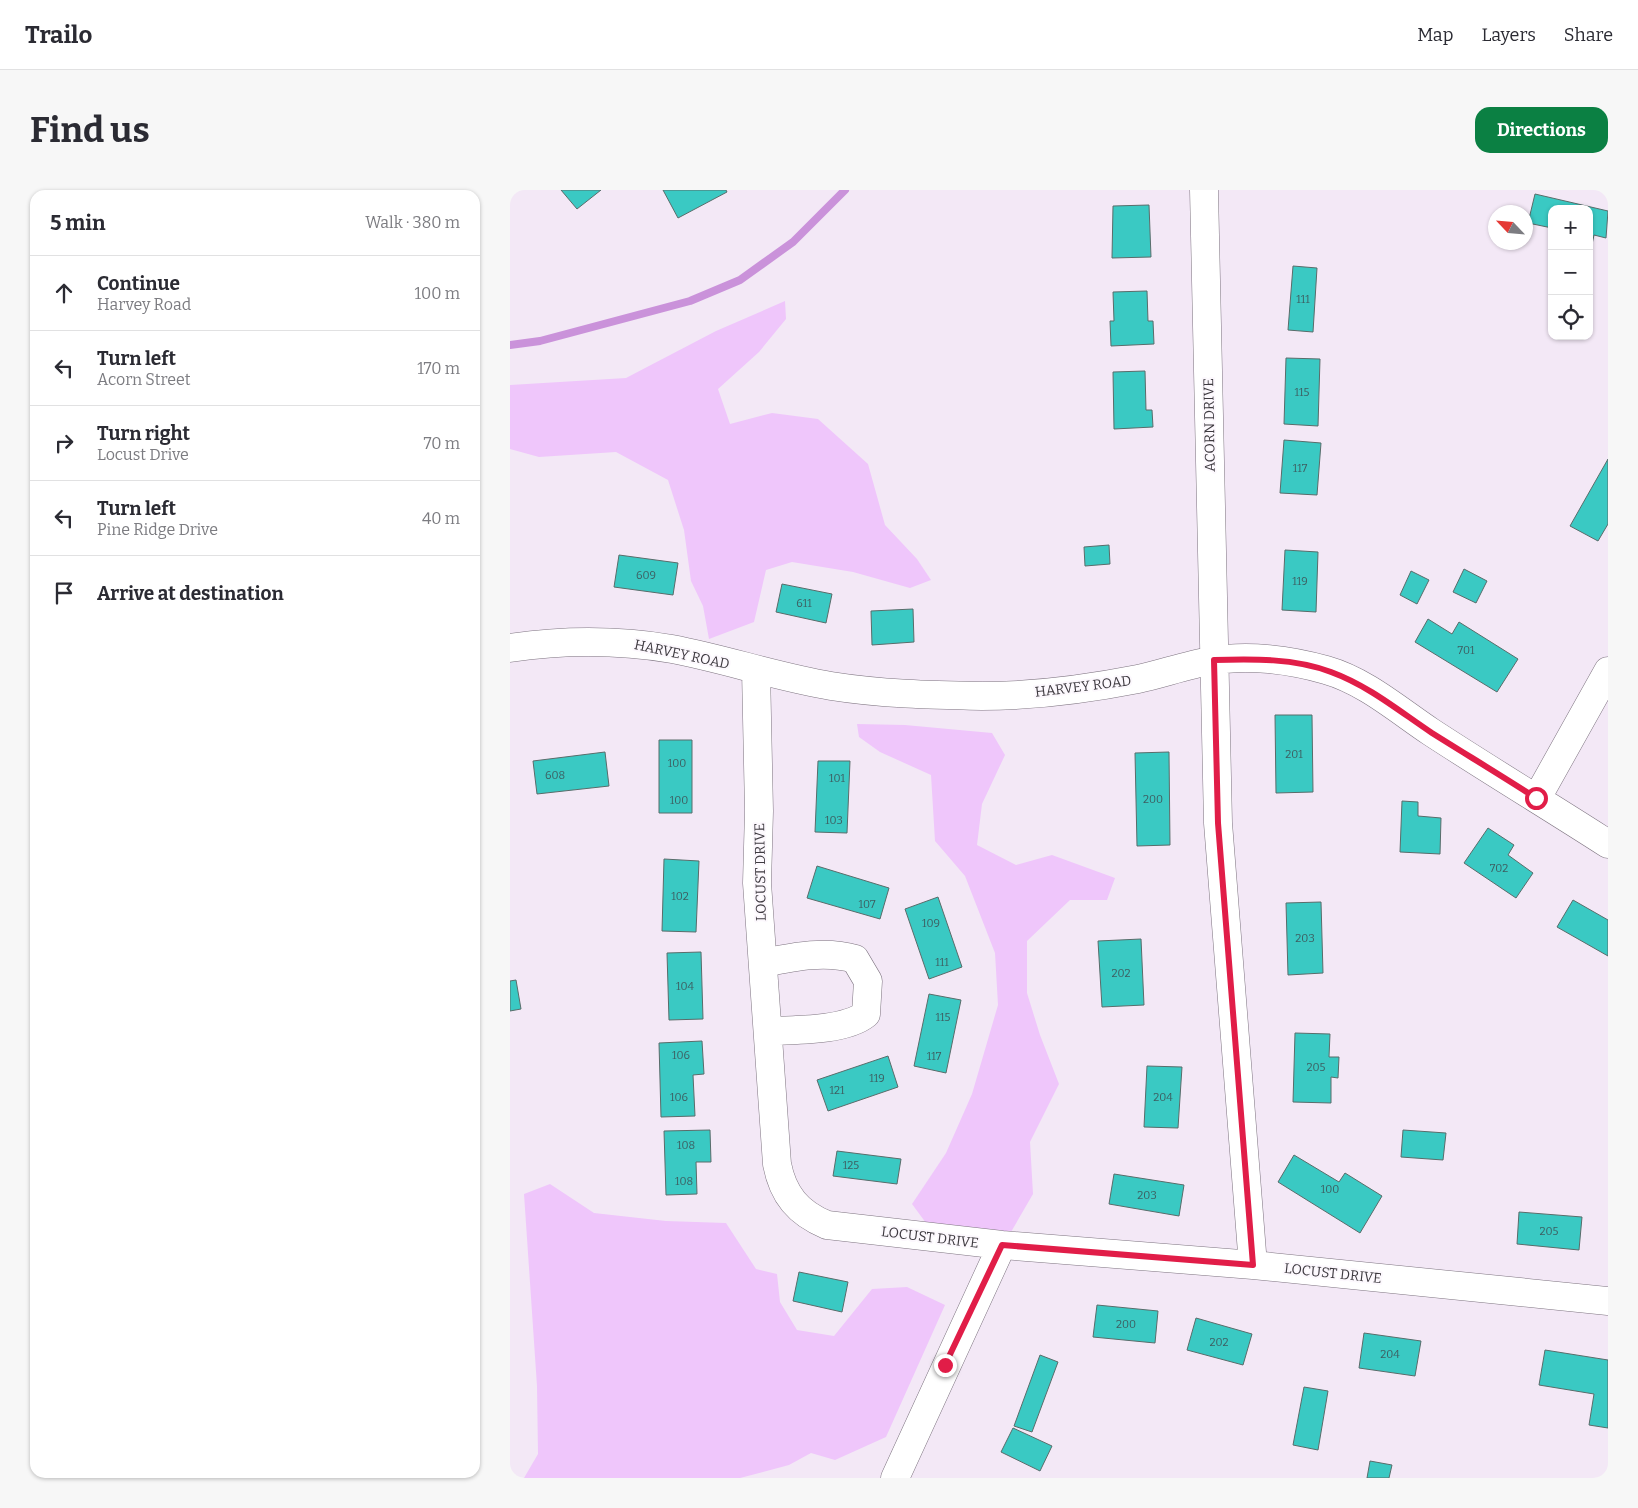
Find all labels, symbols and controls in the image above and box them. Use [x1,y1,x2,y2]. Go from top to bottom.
text: Trailo [25,21,92,49]
text: Map [1417,24,1453,46]
text: Layers [1481,24,1536,46]
text: Share [1564,24,1613,46]
button: Directions [1475,107,1608,153]
text: Find us [30,109,150,151]
north arrow [1488,205,1533,250]
map controls [1548,205,1593,340]
button: + [1548,205,1593,250]
text: 5 min [50,210,106,236]
text: Walk · 380 m [365,213,460,232]
button: − [1548,250,1593,295]
text: Continue [97,272,180,295]
icon: ahead [50,279,78,307]
text: 100 m [415,284,460,303]
house number: 111 [1296,293,1310,306]
text: Harvey Road [97,295,191,314]
button: locate [1548,295,1593,340]
text: Turn left [97,347,176,370]
icon: left [50,354,78,382]
text: 170 m [417,359,460,378]
text: Acorn Street [97,370,191,389]
street label: ACORN DRIVE [1200,378,1219,472]
house number: 115 [1295,386,1310,399]
text: Turn right [97,422,190,445]
icon: right [50,429,78,457]
text: 70 m [424,434,460,453]
text: Locust Drive [97,445,189,464]
house number: 117 [1293,462,1308,475]
text: Turn left [97,497,176,520]
icon: left [50,504,78,532]
text: 40 m [422,509,460,528]
text: Pine Ridge Drive [97,520,218,539]
house number: 609 [636,569,656,582]
house number: 119 [1292,575,1308,588]
icon: arrive [50,579,78,607]
text: Arrive at destination [97,582,284,605]
house number: 611 [796,597,812,610]
street label: HARVEY ROAD [633,636,731,673]
house number: 701 [1458,644,1475,657]
street label: HARVEY ROAD [1034,672,1132,701]
house number: 201 [1285,748,1303,761]
house number: 100 [668,757,686,770]
house number: 608 [545,769,565,782]
house number: 101 [829,772,846,785]
route start [1525,787,1548,810]
house number: 200 [1143,793,1163,806]
house number: 100 [670,794,688,807]
house number: 103 [825,814,843,827]
street label: LOCUST DRIVE [751,823,770,921]
house number: 702 [1490,862,1508,875]
house number: 102 [671,890,689,903]
house number: 107 [858,898,876,911]
house number: 109 [922,917,940,930]
house number: 203 [1295,932,1315,945]
house number: 111 [935,956,949,969]
house number: 202 [1111,967,1131,980]
house number: 104 [676,980,695,993]
house number: 115 [936,1011,951,1024]
house number: 106 [672,1049,690,1062]
house number: 117 [927,1050,942,1063]
house number: 205 [1307,1061,1326,1074]
house number: 119 [869,1072,885,1085]
house number: 121 [830,1084,845,1097]
house number: 106 [670,1091,688,1104]
house number: 204 [1153,1091,1173,1104]
house number: 108 [677,1139,695,1152]
house number: 125 [843,1159,859,1172]
house number: 108 [675,1175,693,1188]
house number: 100 [1321,1183,1339,1196]
house number: 203 [1137,1189,1157,1202]
street label: LOCUST DRIVE [880,1223,980,1252]
house number: 205 [1540,1225,1559,1238]
street label: LOCUST DRIVE [1283,1260,1383,1287]
house number: 200 [1116,1318,1136,1331]
house number: 202 [1209,1336,1229,1349]
house number: 204 [1380,1348,1400,1361]
route end [934,1354,957,1377]

